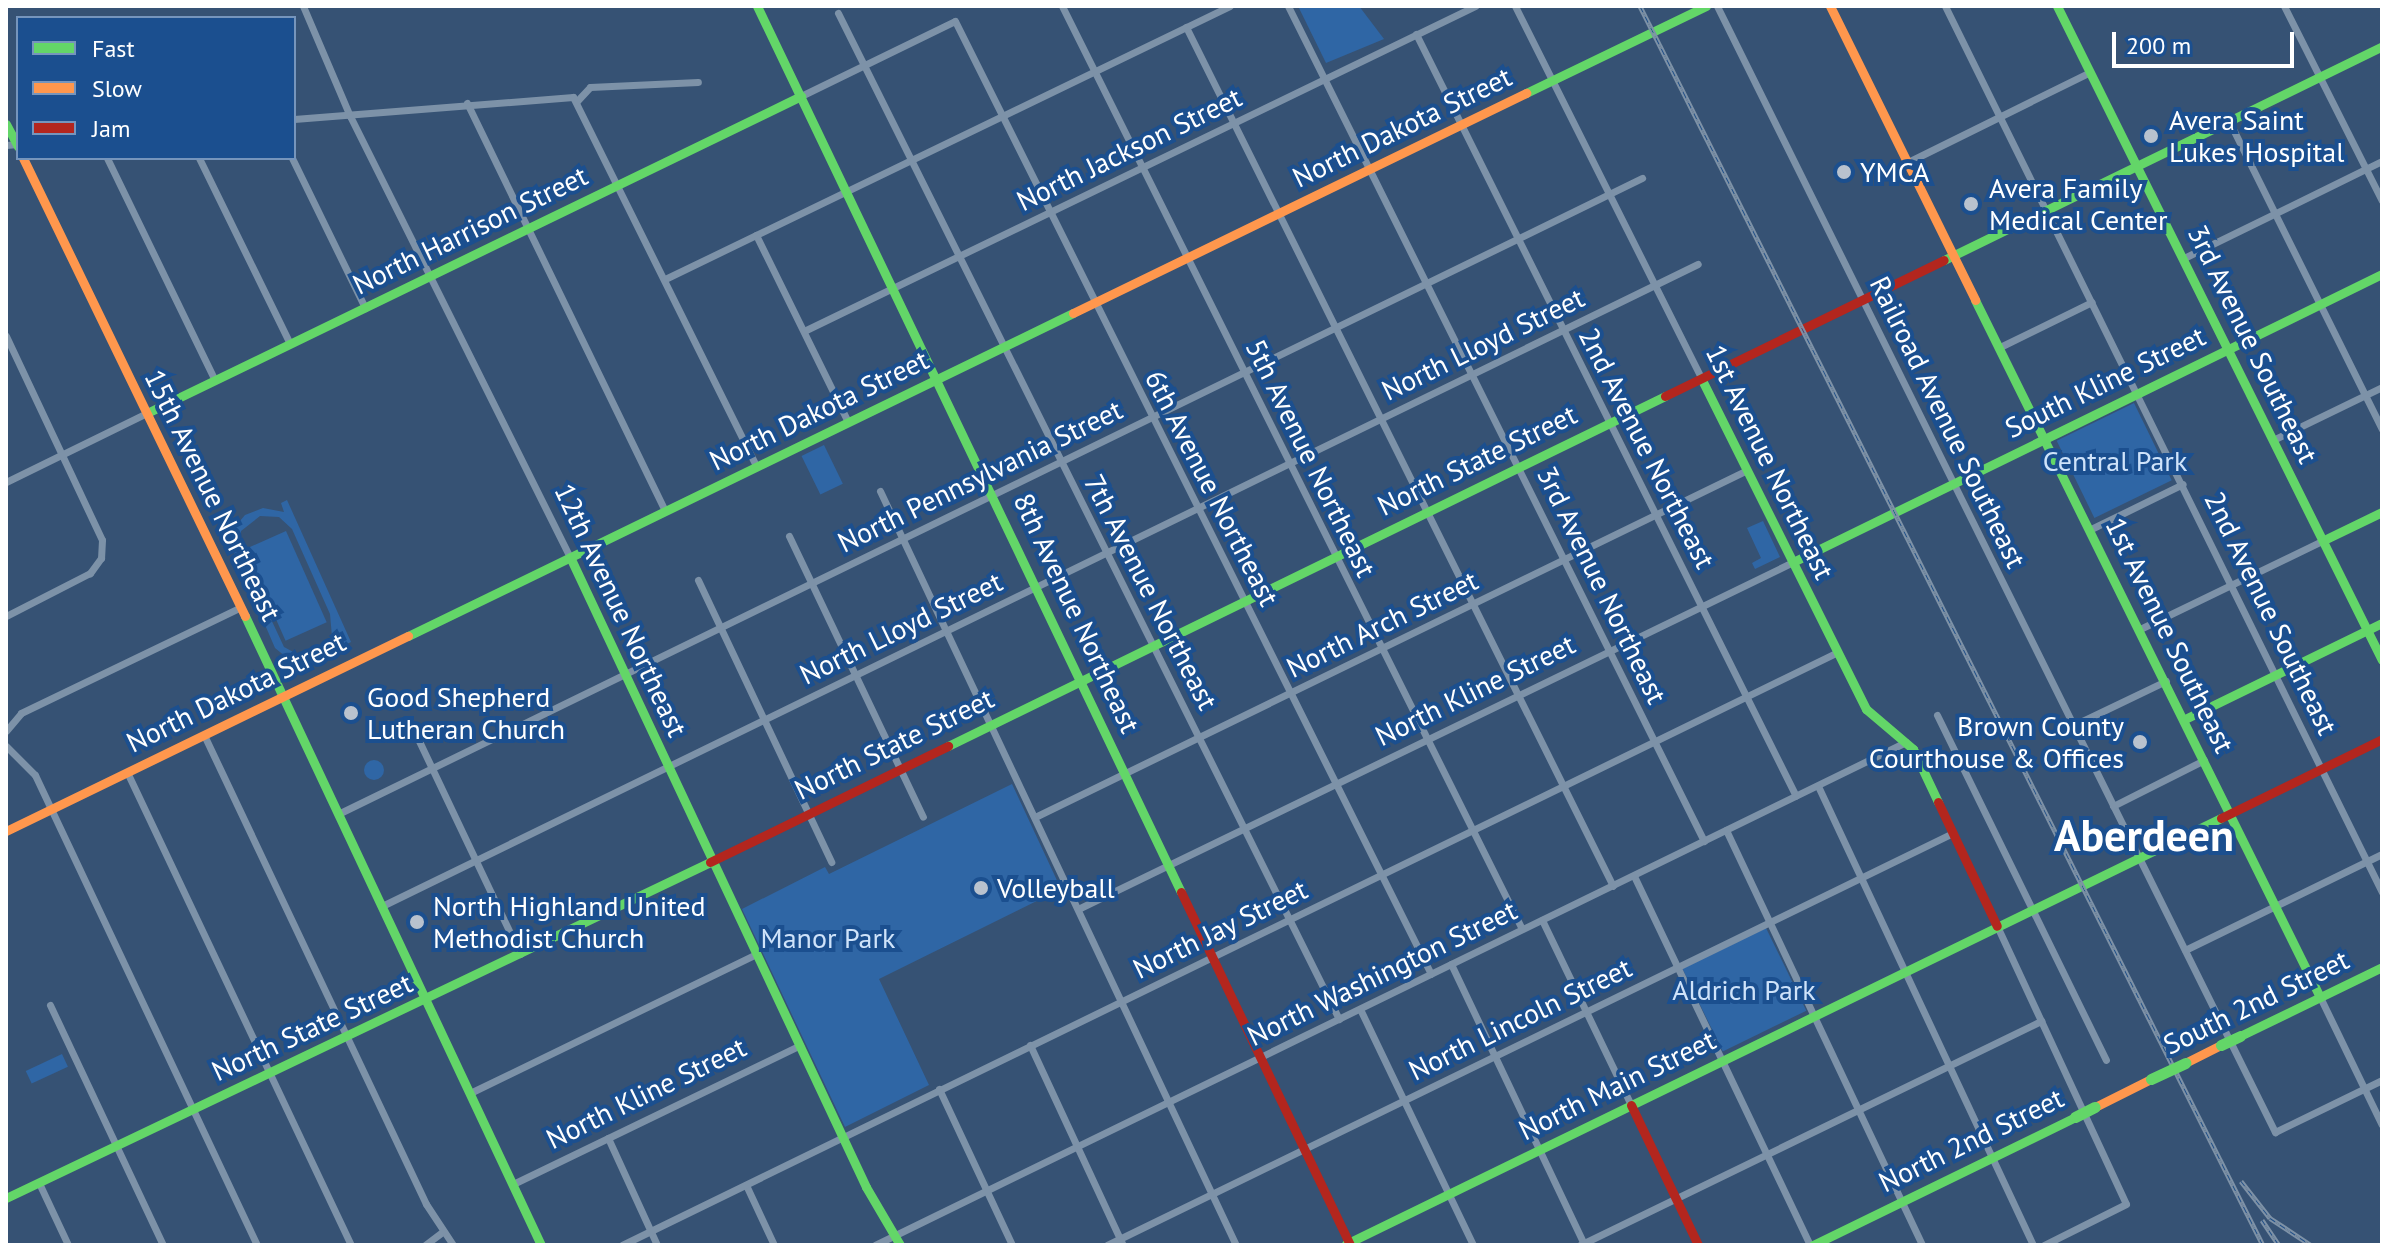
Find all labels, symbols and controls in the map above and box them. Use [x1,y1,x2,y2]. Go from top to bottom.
legend [16,16,296,160]
scale bar [2116,16,2298,66]
text: 200 m [2126,30,2191,61]
text: Fast [92,33,135,64]
street label: North Dakota Street [1287,59,1517,195]
text: Slow [92,73,142,104]
street label: North Jackson Street [1011,80,1247,218]
place label: Avera Saint Lukes Hospital [2169,103,2344,169]
text: Jam [92,113,130,144]
marker: Avera Saint Lukes Hospital [2140,125,2162,147]
place label: YMCA [1860,155,1929,189]
street label: North Harrison Street [347,159,593,301]
marker: YMCA [1835,163,1853,181]
place label: Avera Family Medical Center [1989,171,2168,237]
marker: Avera Family Medical Center [1960,193,1982,215]
street label: 3rd Avenue Southeast [2181,219,2325,469]
street label: Railroad Avenue Southeast [1863,270,2033,574]
street label: North Lloyd Street [1376,280,1590,408]
street label: South Kline Street [1999,319,2211,445]
street label: 2nd Avenue Northeast [1572,322,1722,574]
street label: 5th Avenue Northeast [1239,333,1383,583]
street label: 1st Avenue Northeast [1698,339,1842,585]
street label: North Dakota Street [704,342,934,478]
street label: 15th Avenue Northeast [137,364,289,626]
street label: 6th Avenue Northeast [1138,364,1286,612]
street label: North Pennsylvania Street [832,392,1128,560]
street label: North State Street [1372,397,1582,523]
park label: Central Park [2043,444,2187,478]
street label: 3rd Avenue Northeast [1530,460,1674,710]
street label: 7th Avenue Northeast [1077,468,1225,716]
street label: 12th Avenue Northeast [547,478,695,742]
street label: 2nd Avenue Southeast [2197,486,2345,740]
street label: 8th Avenue Northeast [1007,488,1147,738]
street label: 1st Avenue Southeast [2098,512,2242,758]
street label: North Arch Street [1281,563,1483,685]
street label: North Lloyd Street [794,564,1008,692]
street label: North Dakota Street [121,624,351,760]
street label: North Kline Street [1370,627,1580,753]
place label: Good Shepherd Lutheran Church [367,680,565,746]
street label: North State Street [789,681,999,807]
marker: Good Shepherd Lutheran Church [342,704,360,722]
place label: Brown County Courthouse & Offices [1869,709,2124,775]
marker: Brown County Courthouse & Offices [2131,733,2149,751]
district label: Aberdeen [2054,809,2234,861]
place label: Volleyball [997,871,1115,905]
street label: North Jay Street [1127,872,1313,986]
marker: Volleyball [972,879,990,897]
place label: North Highland United Methodist Church [433,889,706,955]
street label: North Washington Street [1242,893,1522,1053]
marker: North Highland United Methodist Church [408,913,426,931]
park label: Manor Park [761,921,895,955]
street label: South 2nd Street [2158,943,2354,1061]
street label: North Lincoln Street [1403,951,1637,1087]
street label: North State Street [207,966,417,1088]
park label: Aldrich Park [1672,973,1816,1007]
street label: North Main Street [1513,1023,1721,1147]
street label: North Kline Street [541,1030,751,1156]
street label: North 2nd Street [1873,1081,2069,1199]

